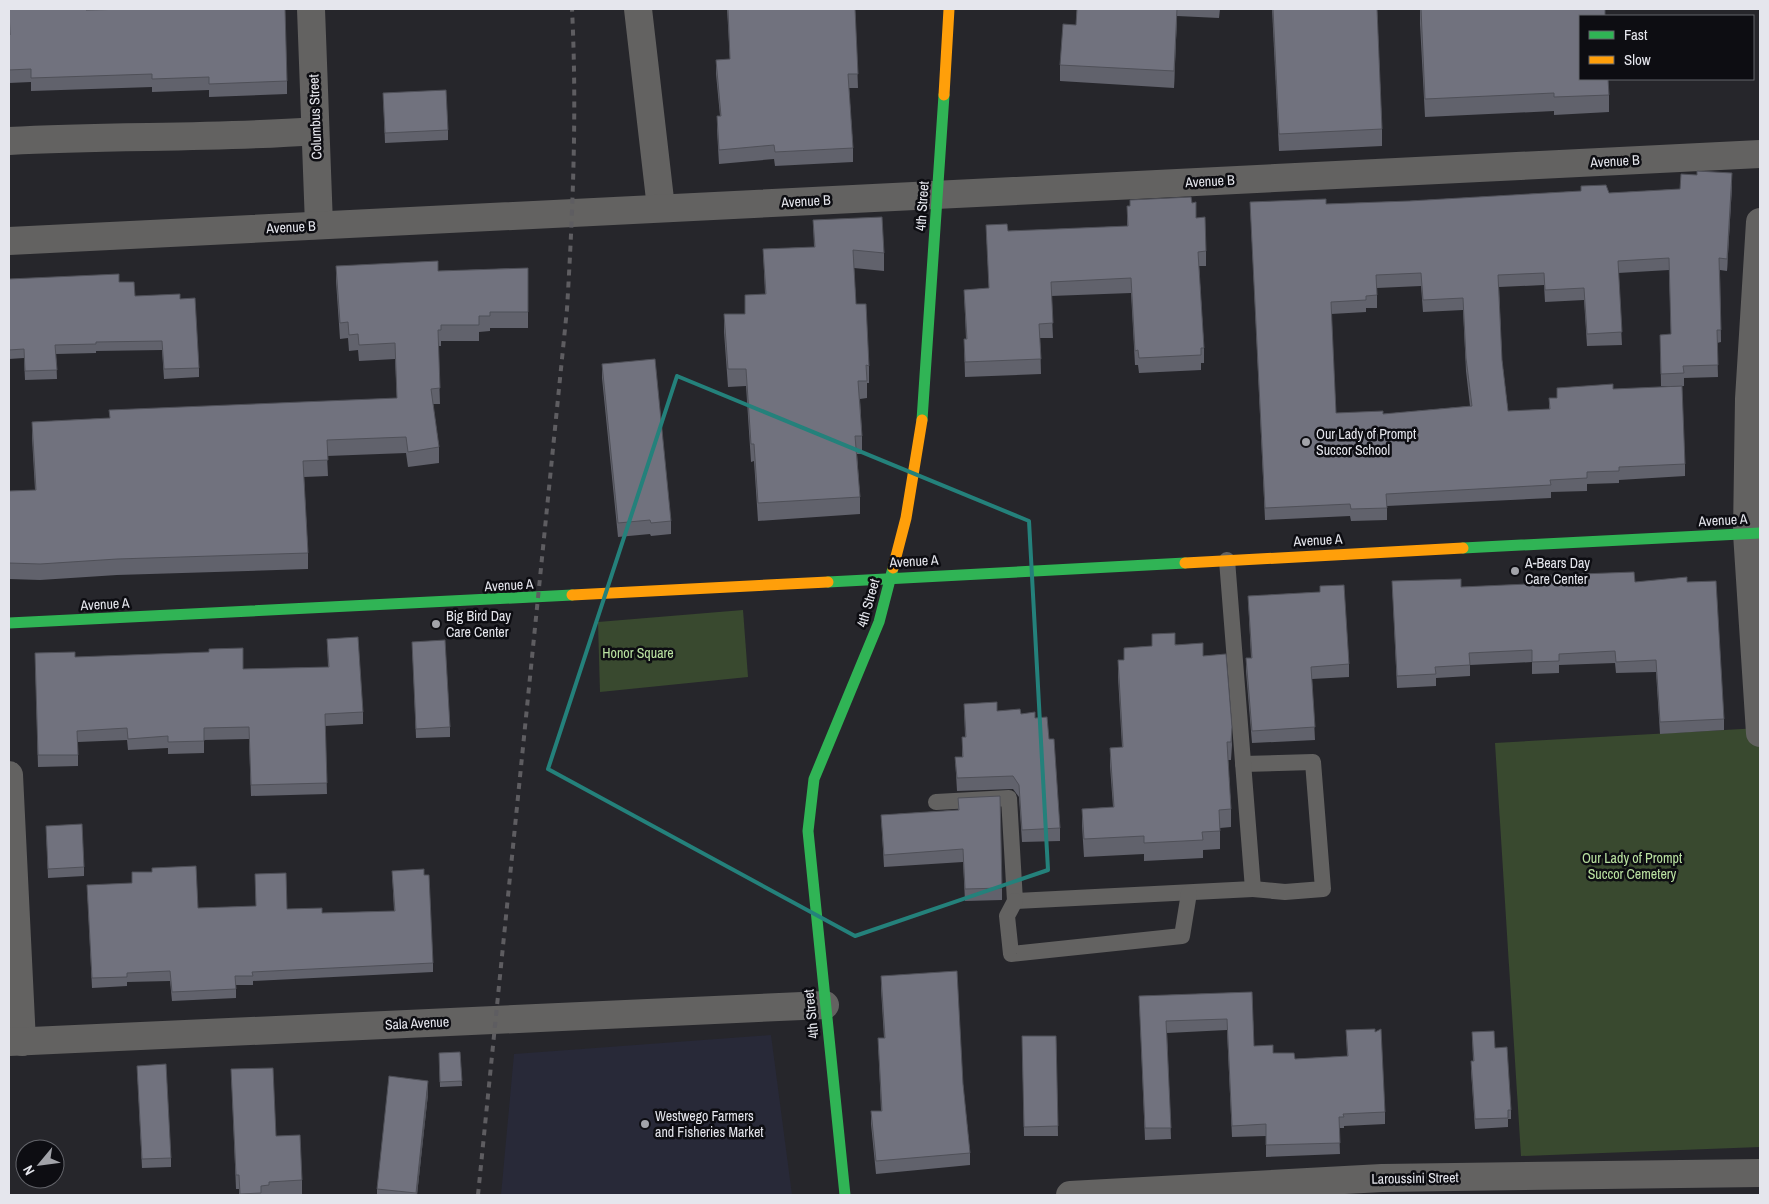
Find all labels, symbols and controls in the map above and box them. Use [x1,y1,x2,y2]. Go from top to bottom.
legend [1579,15,1754,80]
text: Fast [1624,24,1648,45]
text: Slow [1624,49,1651,70]
street label: Columbus Street [305,74,325,160]
street label: Avenue B [1589,151,1641,171]
street label: Avenue B [1184,171,1236,191]
street label: 4th Street [911,181,933,231]
street label: Avenue B [780,191,832,211]
street label: Avenue B [265,217,317,237]
place label: Our Lady of Prompt Succor School [1316,425,1416,459]
marker: Our Lady of Prompt Succor School [1300,436,1312,448]
street label: Avenue A [1697,510,1748,530]
street label: Avenue A [1292,530,1343,550]
street label: Avenue A [888,551,939,571]
place label: A-Bears Day Care Center [1524,554,1590,588]
marker: A-Bears Day Care Center [1509,565,1521,577]
street label: Avenue A [483,575,534,595]
street label: 4th Street [852,577,884,629]
street label: Avenue A [79,594,130,614]
place label: Big Bird Day Care Center [446,607,511,641]
marker: Big Bird Day Care Center [430,618,442,630]
park label: Honor Square [602,644,674,662]
park label: Our Lady of Prompt Succor Cemetery [1582,849,1682,883]
street label: 4th Street [799,988,823,1040]
street label: Sala Avenue [384,1012,450,1034]
place label: Westwego Farmers and Fisheries Market [655,1107,763,1141]
marker: Westwego Farmers and Fisheries Market [639,1118,651,1130]
north arrow [15,1139,65,1189]
text: N [19,1162,39,1178]
street label: Laroussini Street [1371,1168,1459,1188]

